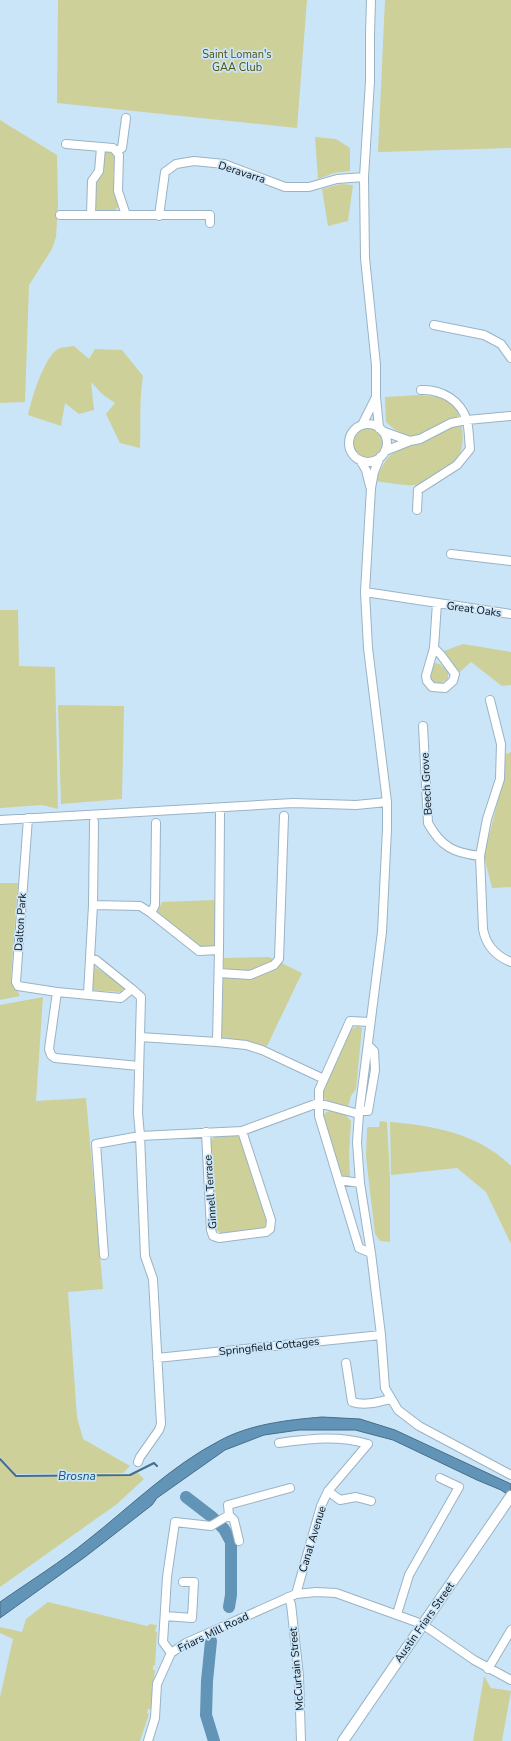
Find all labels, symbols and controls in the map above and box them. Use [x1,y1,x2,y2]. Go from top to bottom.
park label: Saint Loman's GAA Club [202,47,272,75]
street label: Deravarra [216,158,267,187]
street label: Great Oaks [446,598,502,621]
street label: Beech Grove [417,752,436,816]
street label: Dalton Park [11,892,30,952]
street label: Ginnell Terrace [200,1154,221,1230]
street label: Springfield Cottages [218,1334,320,1359]
water label: Brosna [58,1468,96,1484]
street label: Canal Avenue [295,1504,330,1574]
street label: Austin Friars Street [391,1579,458,1666]
street label: Friars Mill Road [175,1609,251,1656]
street label: McCurtain Street [285,1627,308,1711]

